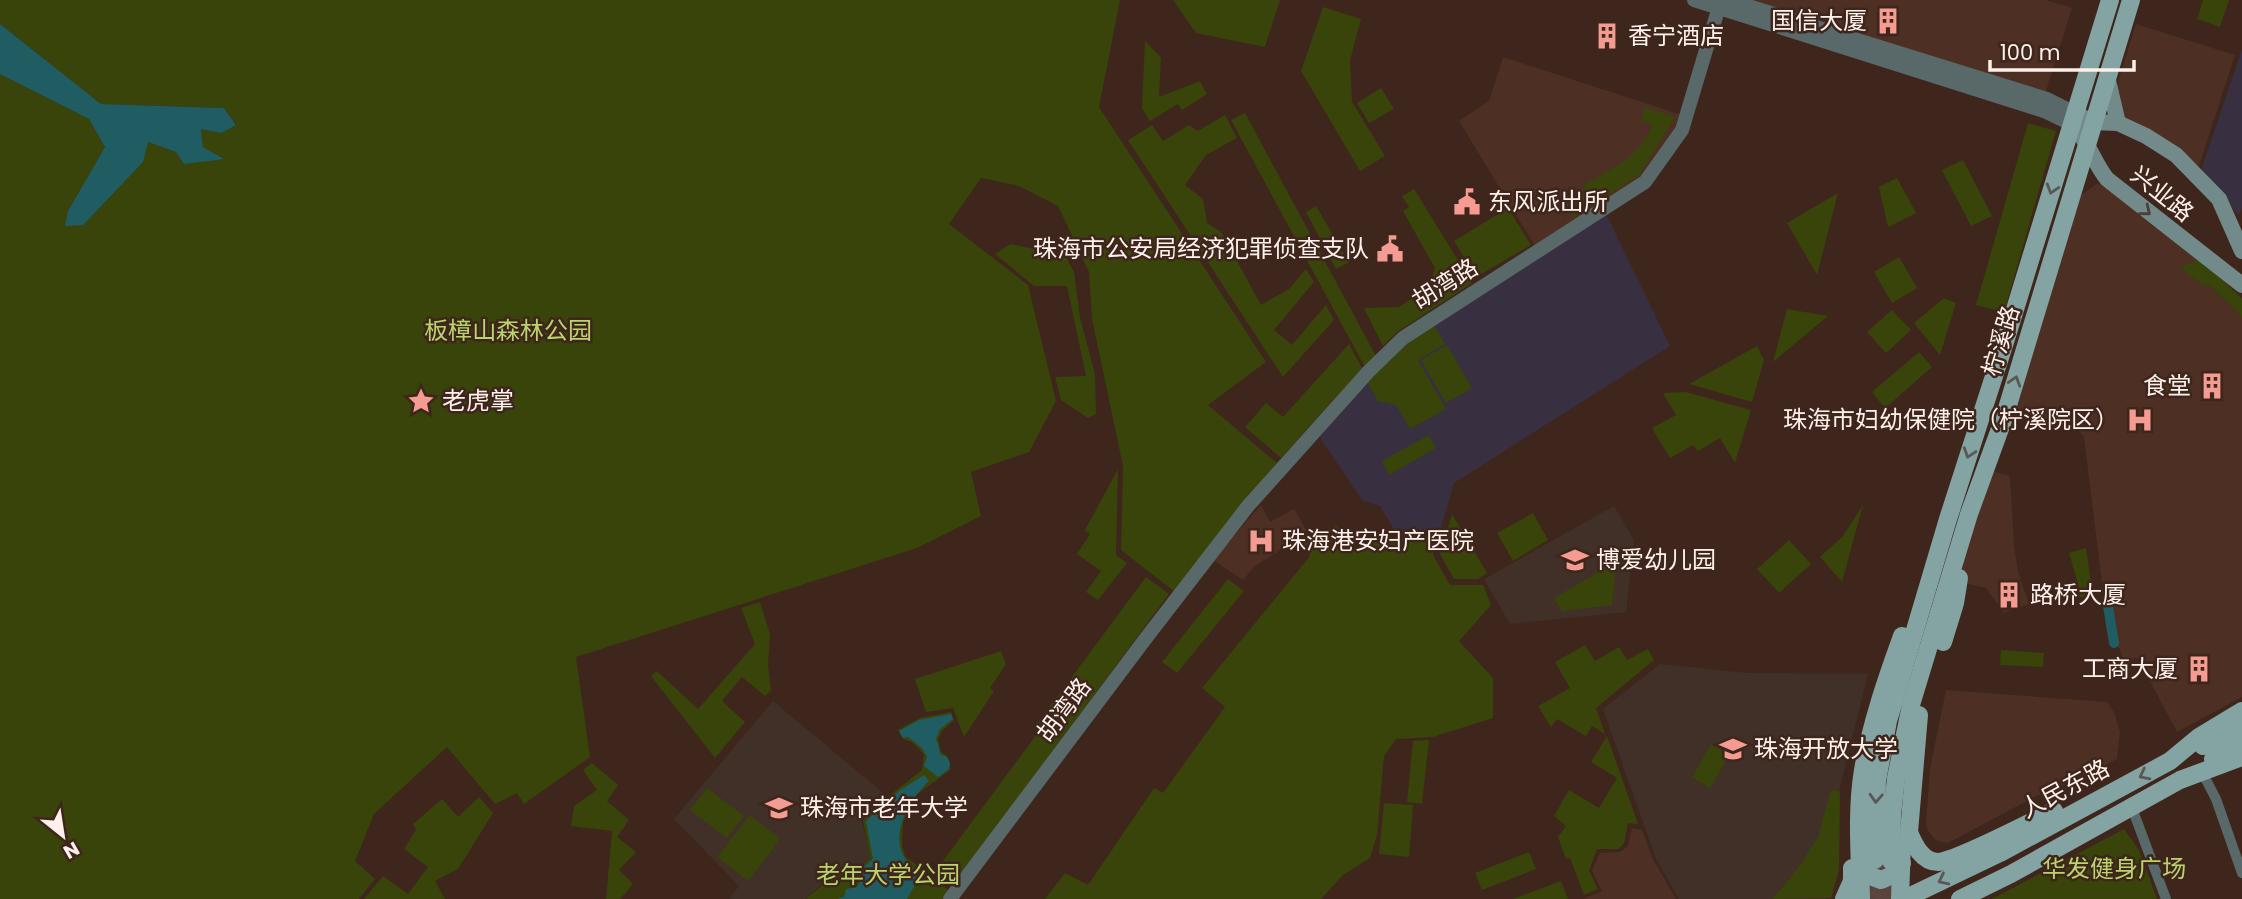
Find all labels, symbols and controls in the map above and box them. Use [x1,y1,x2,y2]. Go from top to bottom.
place label: 国信大厦 [1771,4,1867,37]
building icon: 国信大厦 [1873,6,1903,36]
place label: 香宁酒店 [1628,19,1724,52]
building icon: 香宁酒店 [1592,21,1622,51]
scale bar [1990,28,2134,72]
text: 100 m [2000,38,2060,67]
street label: 兴业路 [2124,158,2201,229]
one-way arrow [2045,183,2060,195]
place label: 东风派出所 [1488,185,1608,218]
public building icon: 东风派出所 [1452,187,1482,217]
one-way arrow [2139,202,2151,215]
place label: 珠海市公安局经济犯罪侦查支队 [1033,232,1369,265]
public building icon: 珠海市公安局经济犯罪侦查支队 [1375,234,1405,264]
street label: 胡湾路 [1405,251,1484,317]
street label: 柠溪路 [1974,302,2027,380]
park label: 板樟山森林公园 [424,314,592,347]
place label: 食堂 [2143,369,2191,402]
building icon: 食堂 [2197,371,2227,401]
one-way arrow [2007,375,2022,387]
place label: 老虎掌 [442,384,514,417]
place icon: 老虎掌 [406,386,436,416]
place label: 珠海市妇幼保健院（柠溪院区） [1783,403,2119,436]
hospital icon: 珠海市妇幼保健院（柠溪院区） [2125,405,2155,435]
one-way arrow [1963,446,1977,458]
place label: 珠海港安妇产医院 [1282,524,1474,557]
hospital icon: 珠海港安妇产医院 [1246,526,1276,556]
place label: 博爱幼儿园 [1596,543,1716,576]
school or university icon: 博爱幼儿园 [1560,545,1590,575]
place label: 路桥大厦 [2030,578,2126,611]
building icon: 路桥大厦 [1994,580,2024,610]
place label: 工商大厦 [2082,652,2178,685]
building icon: 工商大厦 [2184,654,2214,684]
street label: 胡湾路 [1029,671,1098,748]
place label: 珠海开放大学 [1754,732,1898,765]
school or university icon: 珠海开放大学 [1718,734,1748,764]
street label: 人民东路 [2015,751,2115,826]
one-way arrow [2139,766,2151,780]
place label: 珠海市老年大学 [800,791,968,824]
one-way arrow [1869,792,1884,803]
school or university icon: 珠海市老年大学 [764,793,794,823]
north arrow [28,801,98,871]
text: N [58,835,84,866]
park label: 华发健身广场 [2042,852,2186,885]
park label: 老年大学公园 [816,858,960,891]
one-way arrow [1938,872,1950,886]

